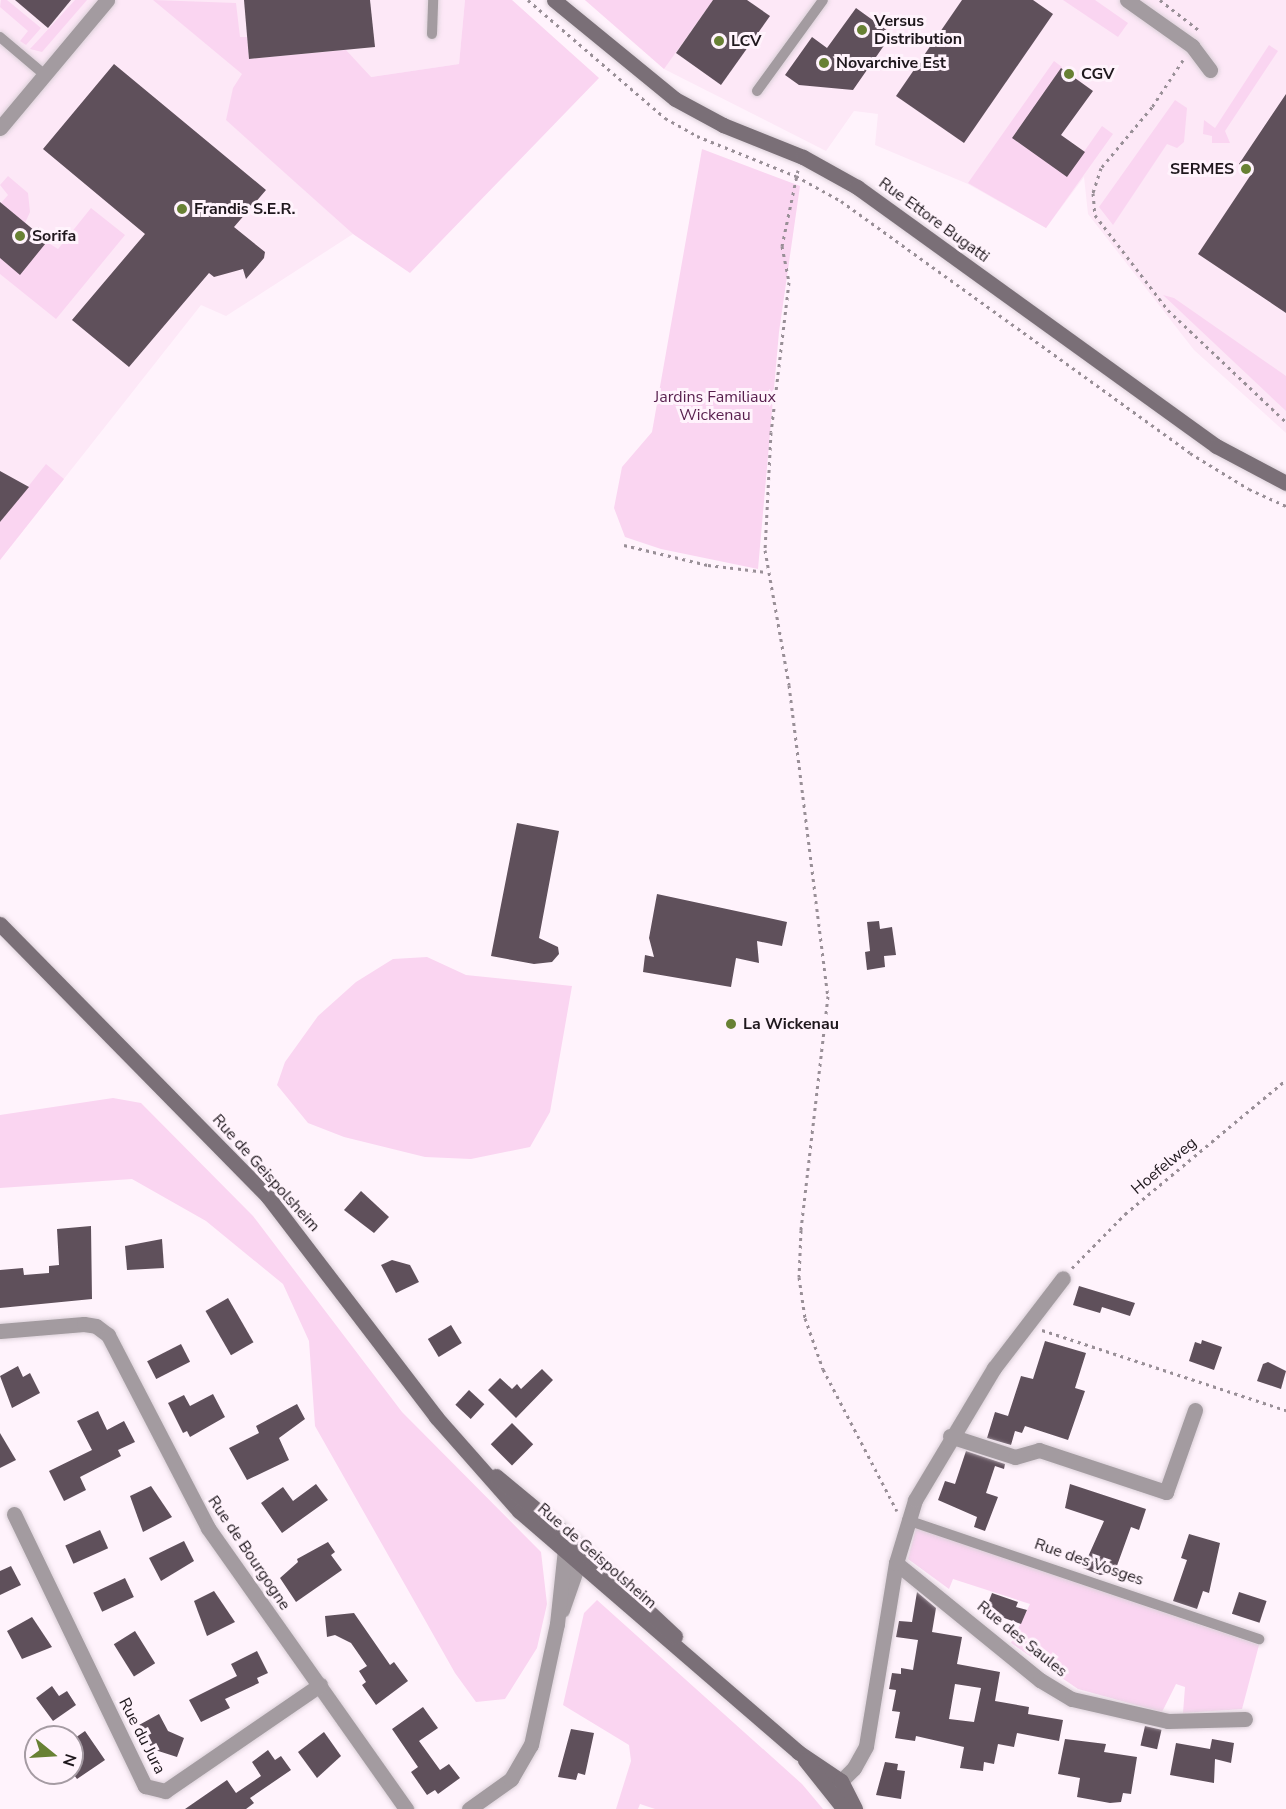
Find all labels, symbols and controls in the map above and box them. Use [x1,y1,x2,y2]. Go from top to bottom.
place label: Versus Distribution [874,11,962,49]
marker: Versus Distribution [855,23,869,37]
place label: LCV [731,31,761,51]
marker: LCV [712,34,726,48]
place label: Novarchive Est [836,53,946,73]
marker: Novarchive Est [817,56,831,70]
place label: CGV [1081,64,1115,84]
marker: CGV [1062,67,1076,81]
place label: SERMES [1170,159,1234,179]
marker: SERMES [1239,162,1253,176]
street label: Rue Ettore Bugatti [875,173,993,267]
place label: Frandis S.E.R. [194,199,296,219]
marker: Frandis S.E.R. [175,202,189,216]
place label: Sorifa [32,226,76,246]
marker: Sorifa [13,229,27,243]
park label: Jardins Familiaux Wickenau [654,387,776,425]
place label: La Wickenau [743,1014,839,1034]
marker: La Wickenau [724,1017,738,1031]
street label: Rue de Geispolsheim [208,1110,324,1236]
street label: Hoefelweg [1128,1133,1200,1199]
street label: Rue de Bourgogne [204,1492,294,1614]
street label: Rue de Geispolsheim [534,1499,660,1613]
street label: Rue des Vosges [1032,1534,1146,1590]
street label: Rue des Saules [973,1597,1071,1681]
street label: Rue du Jura [115,1695,169,1777]
north arrow [24,1725,84,1785]
text: N [57,1751,82,1769]

